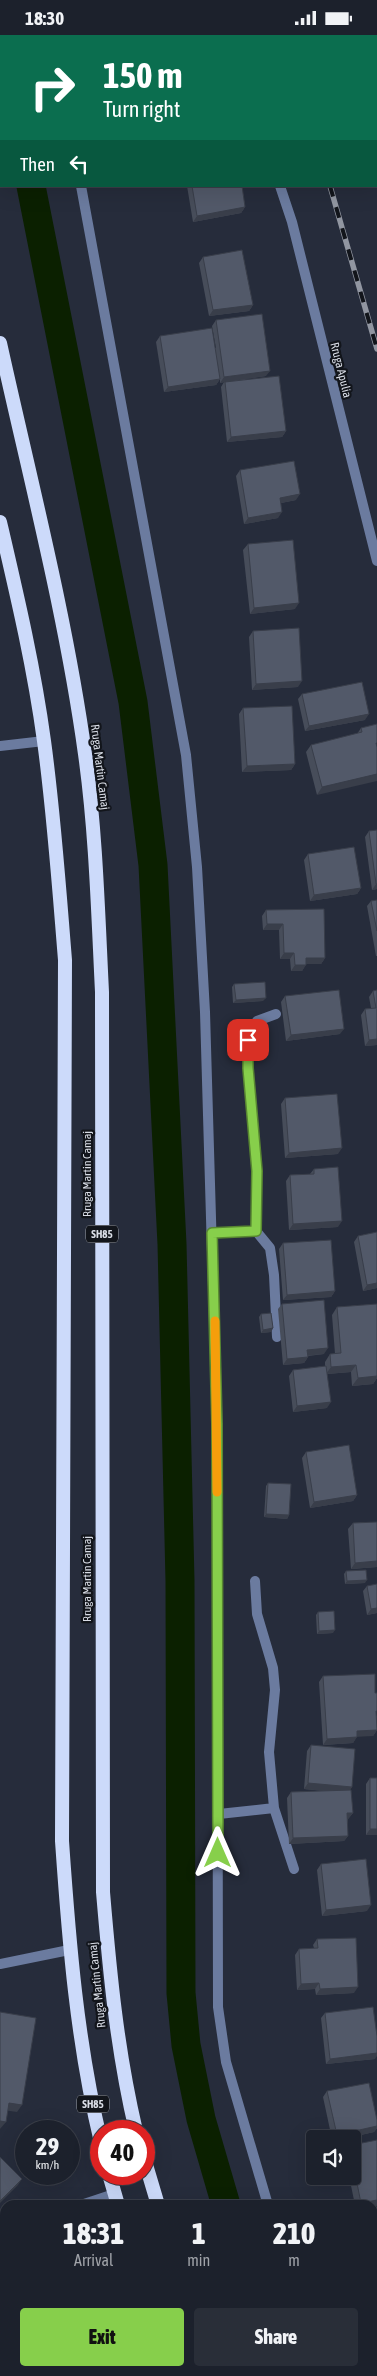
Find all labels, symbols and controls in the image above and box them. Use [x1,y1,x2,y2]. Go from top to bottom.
text: 18:30 [25,7,64,29]
icon: right [20,55,85,120]
text: 150 m [103,55,182,95]
text: Turn right [103,96,180,122]
icon: left [65,150,93,178]
text: Then [20,153,55,175]
street label: Rruga Apulia [327,341,355,399]
street label: Rruga Martin Camaj [88,723,112,811]
pin [227,1019,269,1061]
icon: arrive [234,1026,262,1054]
street label: Rruga Martin Camaj [80,1131,94,1217]
road number: SH85 [86,1225,118,1243]
street label: Rruga Martin Camaj [80,1536,94,1622]
position arrow [191,1826,243,1878]
street label: Rruga Martin Camaj [86,1941,108,2029]
road number: SH85 [77,2095,109,2113]
speed limit sign: 40 [90,2120,155,2185]
map controls [306,2130,361,2185]
button: sound [306,2130,361,2185]
text: 29 [36,2132,59,2160]
text: km/h [36,2158,59,2172]
text: 18:31 [63,2216,124,2250]
text: 1 [192,2216,206,2250]
text: 210 [273,2216,315,2250]
text: Arrival [74,2251,113,2269]
text: min [187,2251,210,2269]
text: m [288,2251,300,2269]
button: Exit [20,2308,184,2366]
button: Share [194,2308,358,2366]

